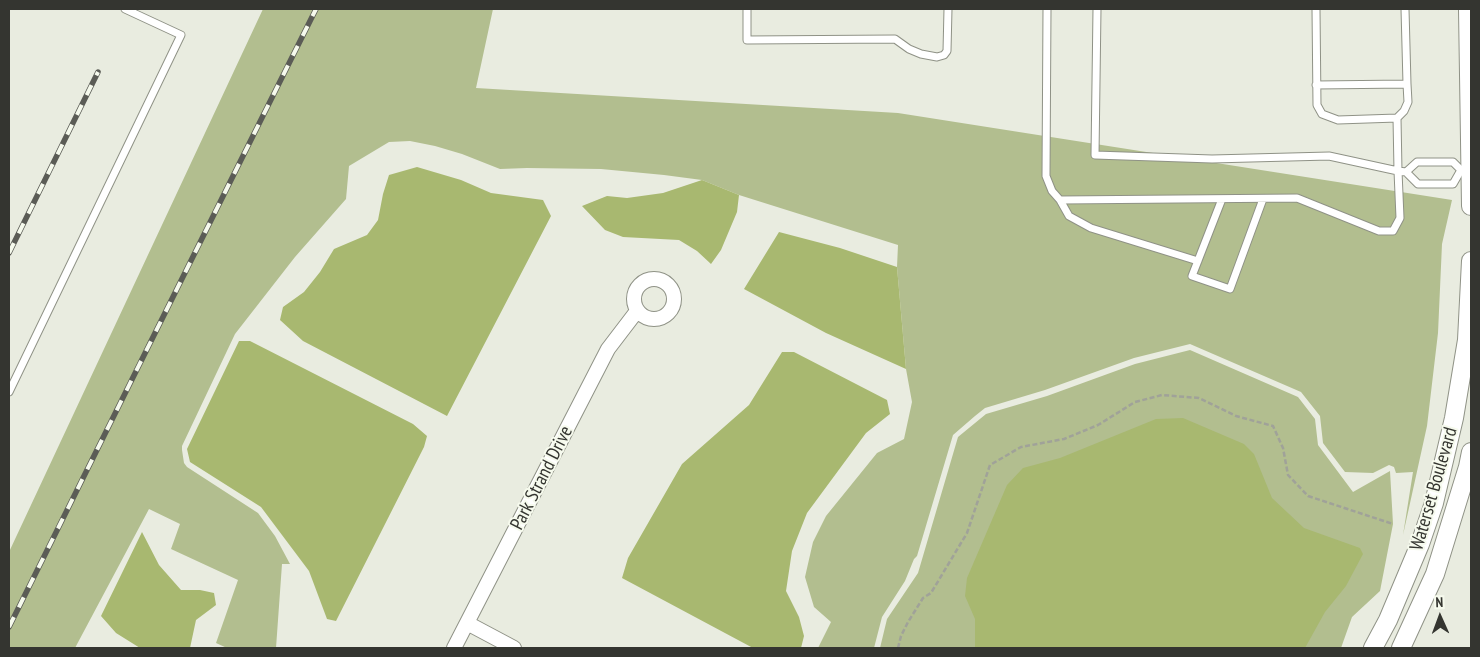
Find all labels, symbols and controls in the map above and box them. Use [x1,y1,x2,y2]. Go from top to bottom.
street label: Park Strand Drive [506,422,578,534]
street label: Waterset Boulevard [1406,425,1462,553]
north arrow [1415,592,1465,642]
text: N [1435,593,1444,611]

